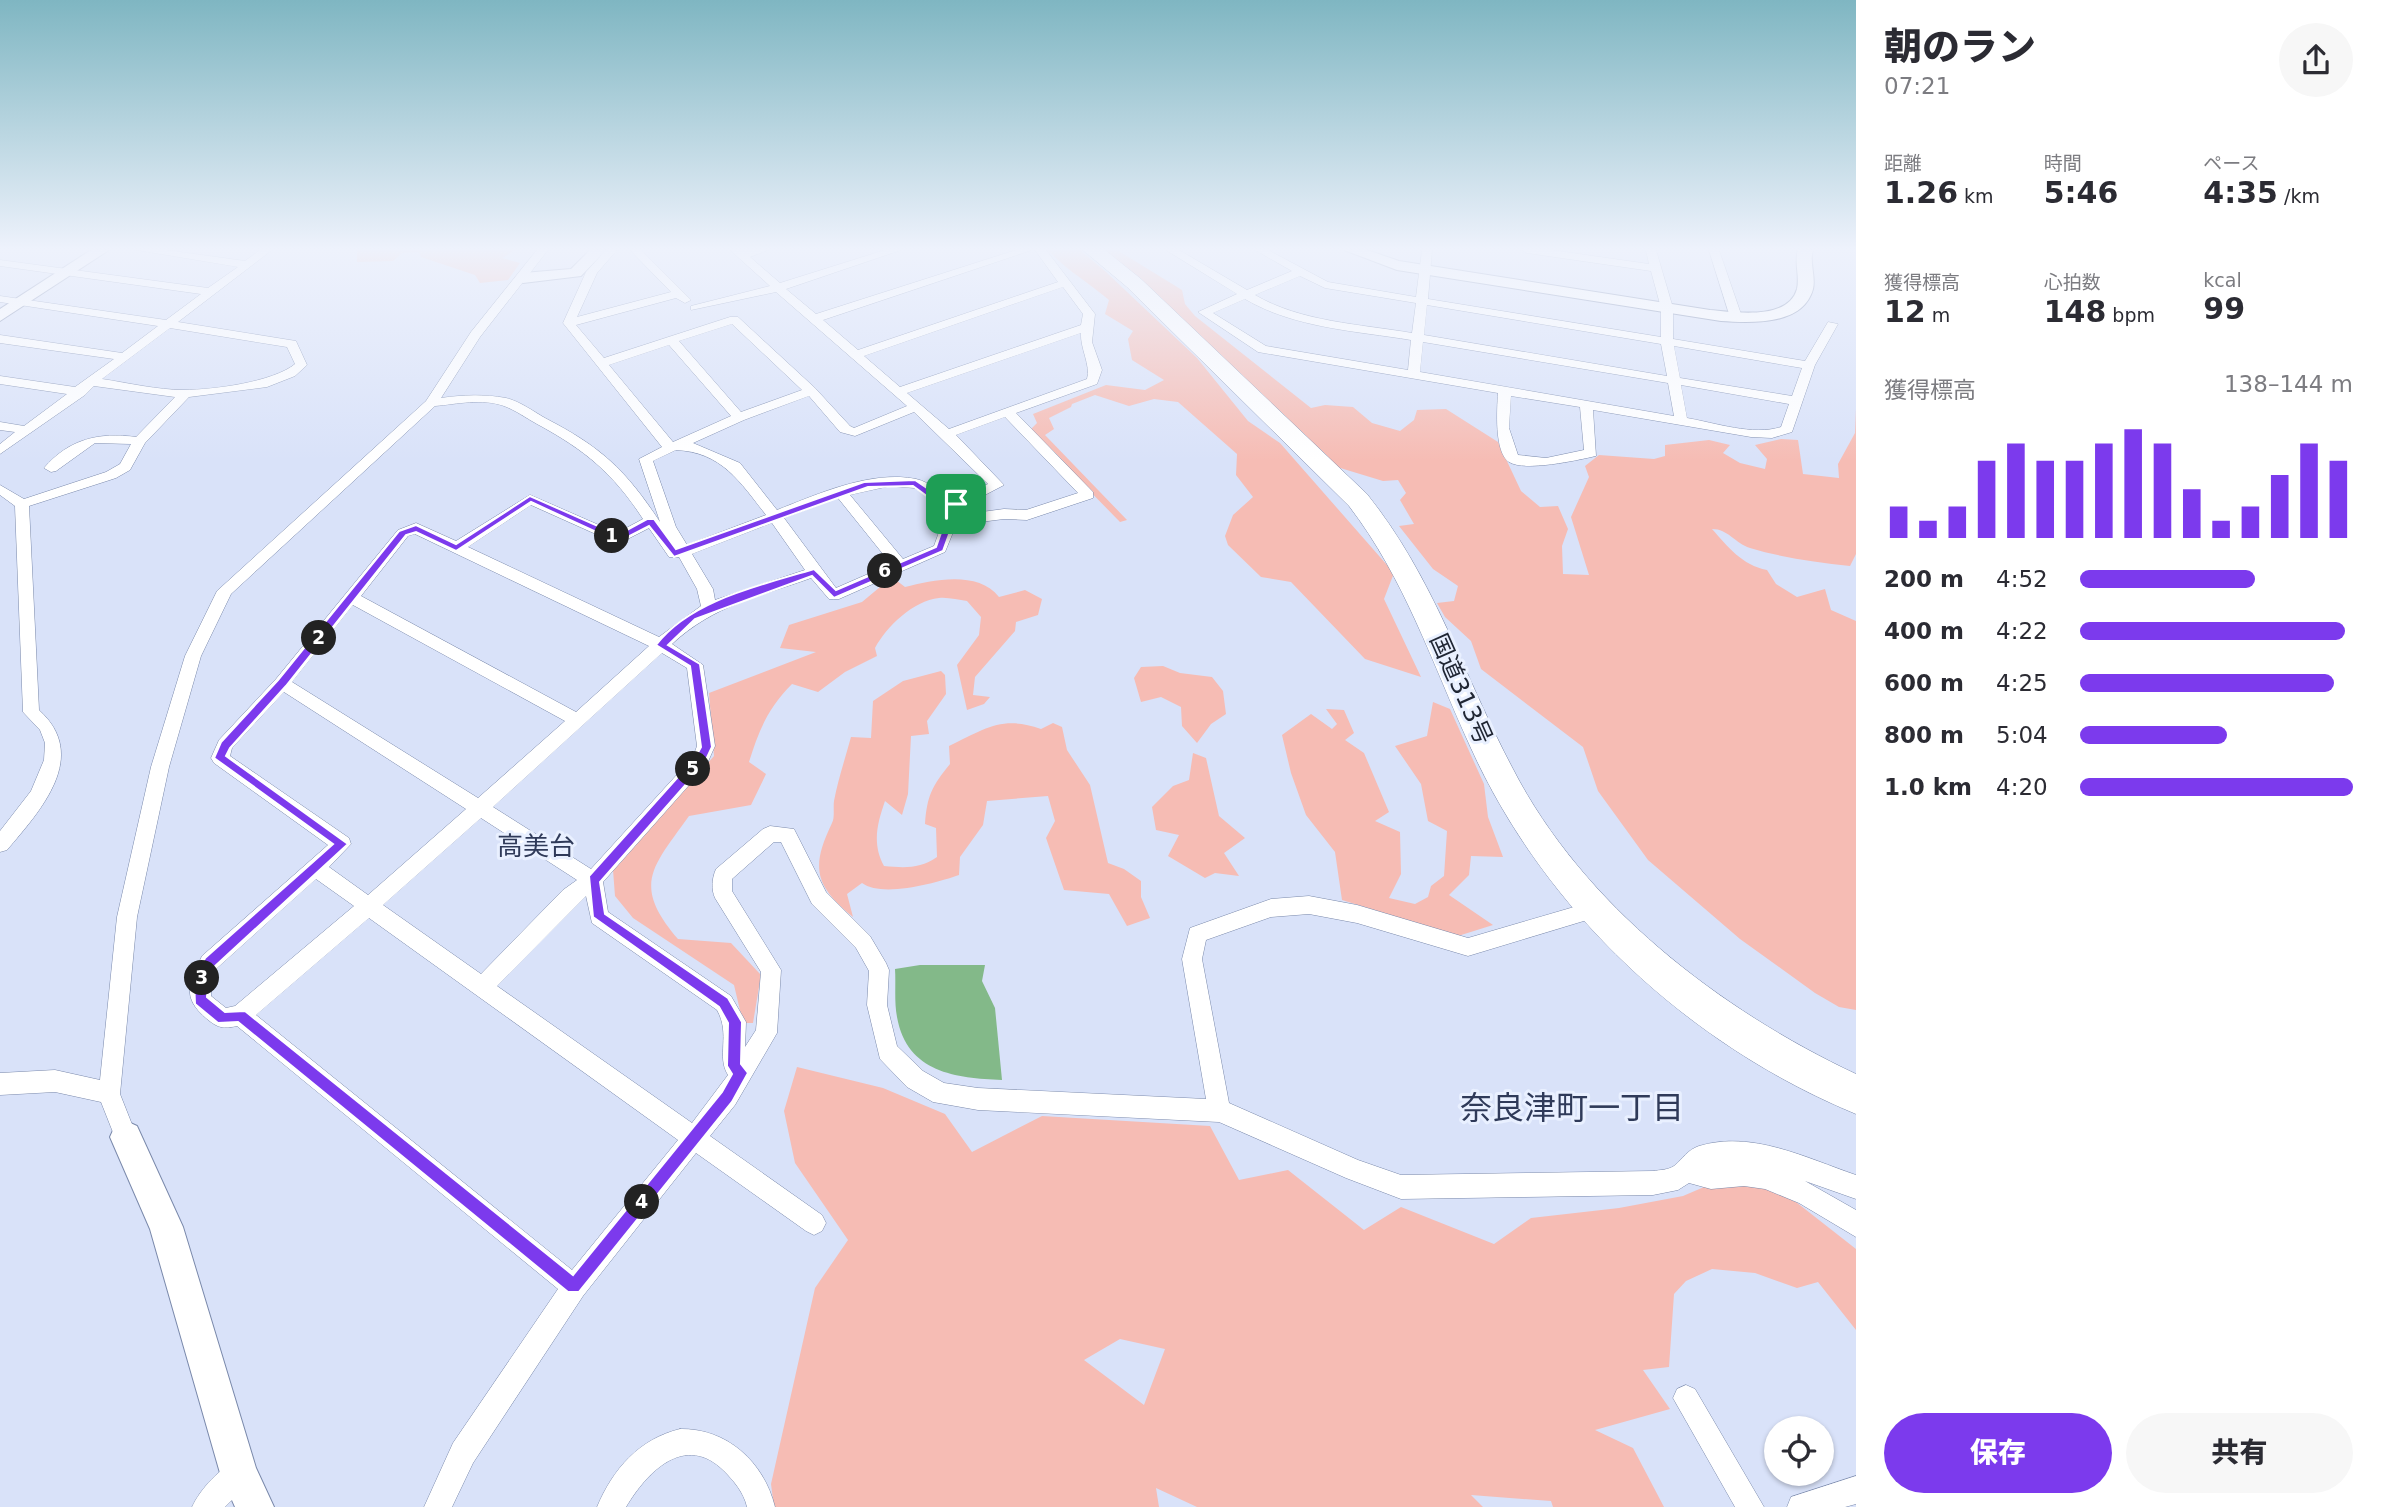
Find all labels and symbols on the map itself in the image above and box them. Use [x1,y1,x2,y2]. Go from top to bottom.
pin [926,474,986,534]
pin: 1 [594,518,630,554]
pin: 6 [868,554,903,588]
pin: 2 [302,620,336,656]
street label: 国道313号 [1424,629,1498,749]
pin: 5 [676,752,710,786]
district label: 高美台 [497,831,575,861]
pin: 3 [184,960,220,996]
district label: 奈良津町一丁目 [1460,1089,1684,1127]
pin: 4 [624,1184,660,1220]

